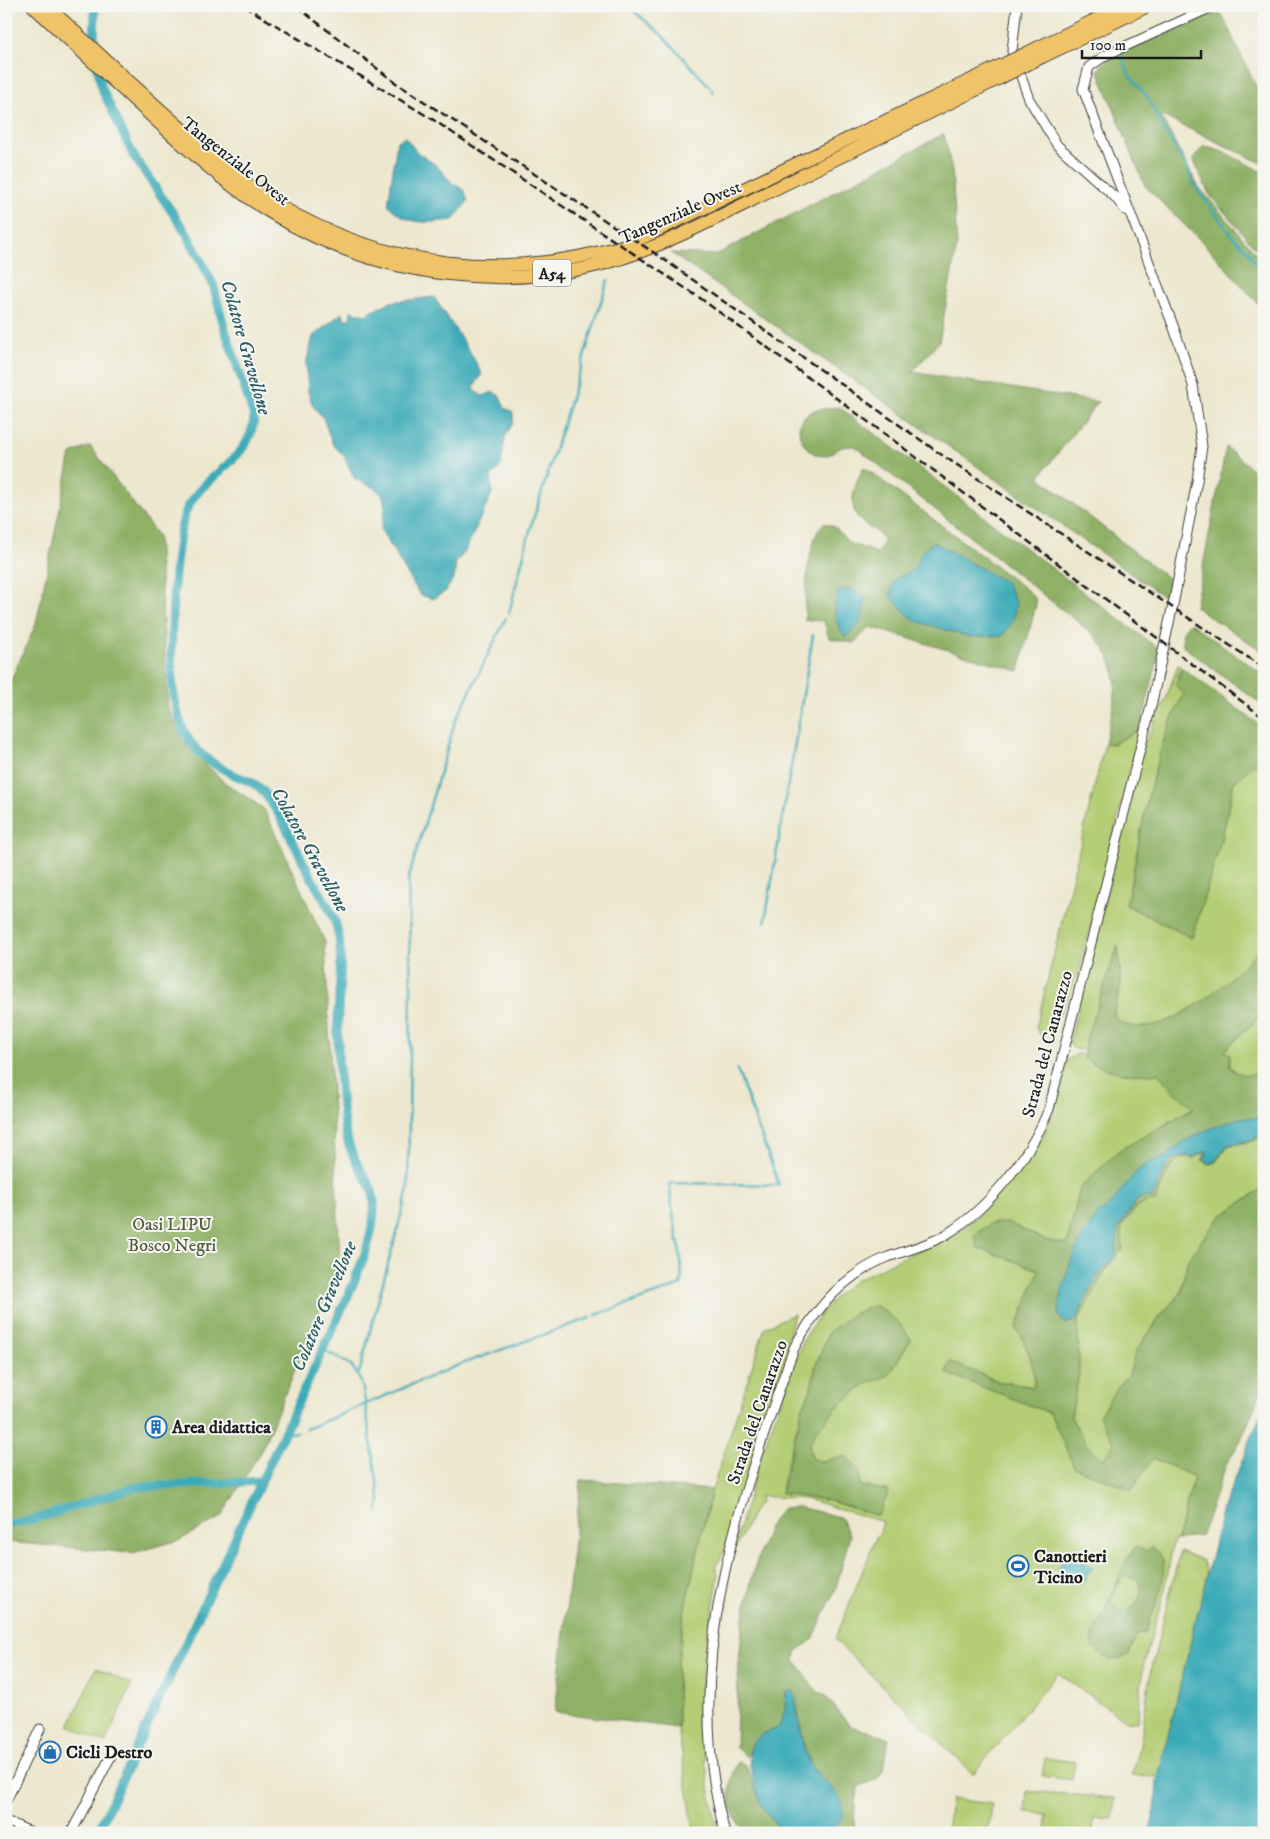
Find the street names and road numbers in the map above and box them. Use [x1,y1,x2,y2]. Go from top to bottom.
street label: Tangenziale Ovest [177,113,294,211]
street label: Tangenziale Ovest [616,176,745,250]
road number: A54 [533,260,571,286]
street label: Strada del Canarazzo [1018,968,1078,1120]
street label: Strada del Canarazzo [723,1337,793,1487]

